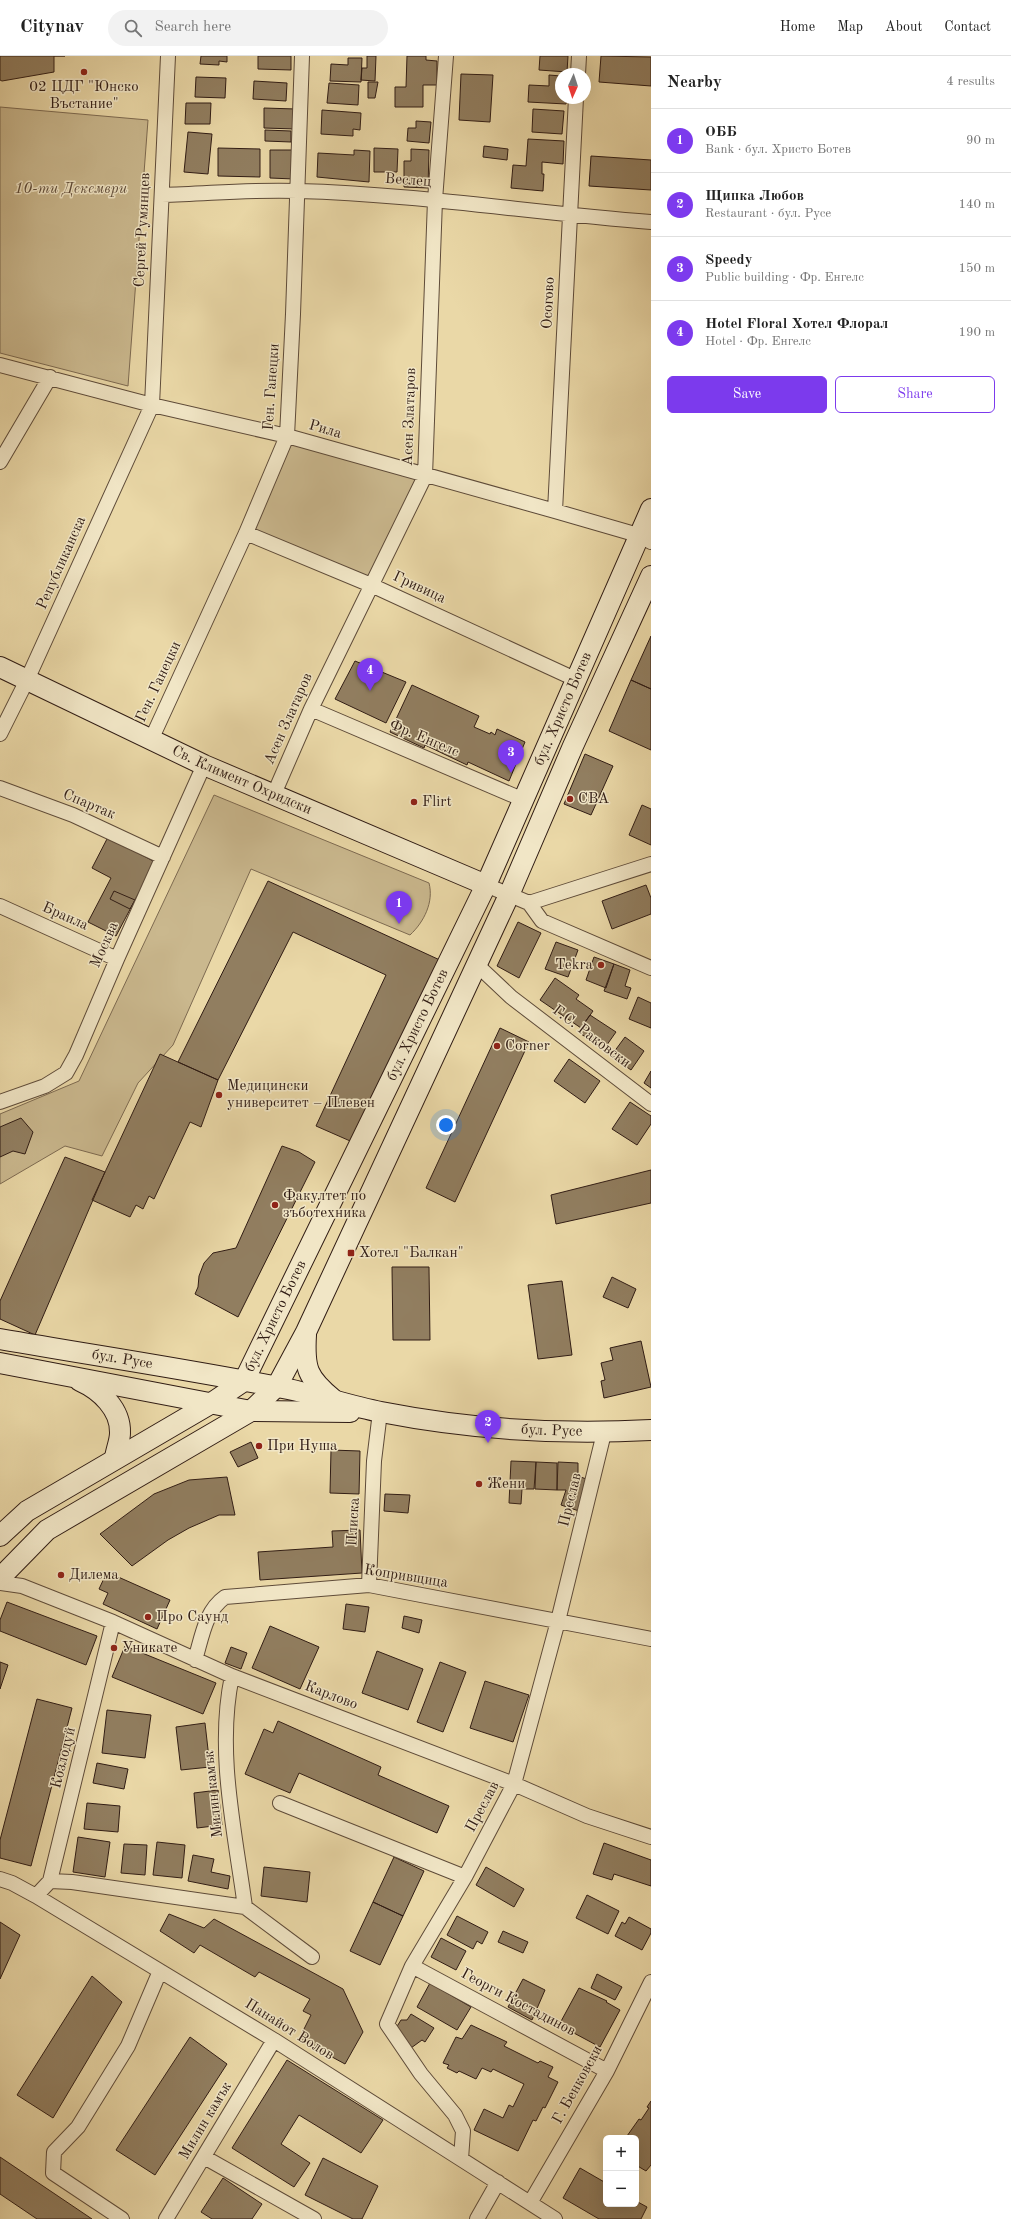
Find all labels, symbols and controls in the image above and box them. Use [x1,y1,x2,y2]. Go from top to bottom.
search box [108,10,388,46]
icon: search [122,17,144,39]
text: Citynav [20,18,84,37]
text: Search here [154,20,231,35]
text: Home [780,20,815,34]
text: Map [837,20,863,34]
text: About [885,20,922,34]
text: Contact [944,20,991,34]
marker: 02 ЦДГ "Юнско Въстание" [79,67,89,77]
north arrow [555,68,591,104]
text: Nearby [667,74,722,91]
text: 4 results [946,75,995,88]
place label: 02 ЦДГ "Юнско Въстание" [29,80,139,112]
text: ОББ [705,125,737,140]
text: 1 [676,134,684,147]
text: 90 m [966,134,995,147]
text: Bank · бул. Христо Ботев [705,143,851,156]
street label: Сергей Румянцев [133,172,153,288]
street label: Веслец [384,172,432,190]
park label: 10-ти Декември [15,182,128,197]
text: Щипка Любов [705,189,804,204]
text: 2 [676,198,684,211]
text: 140 m [958,198,995,211]
text: Restaurant · бул. Русе [705,207,831,220]
text: Speedy [705,253,753,268]
text: 3 [676,262,684,275]
text: 150 m [958,262,995,275]
text: Public building · Фр. Енгелс [705,271,864,284]
street label: Осогово [540,276,558,330]
text: Hotel Floral Хотел Флорал [705,317,888,332]
text: 4 [676,326,684,339]
text: 190 m [958,326,995,339]
text: Hotel · Фр. Енгелс [705,335,811,348]
street label: Ген. Ганецки [261,343,283,431]
street label: Асен Златаров [401,367,419,467]
button: Save [667,376,827,413]
button: Share [835,376,995,413]
street label: Рила [307,418,344,442]
street label: Републиканска [35,514,89,612]
street label: Гривица [390,569,448,607]
street label: Ген. Ганецки [134,639,184,725]
street label: бул. Христо Ботев [532,650,595,768]
pin: 4 [357,658,383,691]
street label: Асен Златаров [262,671,316,767]
street label: Фр. Енгелс [387,718,461,761]
pin: 3 [498,740,524,773]
street label: Св. Климент Охридски [169,743,314,817]
street label: Спартак [61,787,118,823]
place label: CBA [578,792,610,807]
marker: CBA [565,794,575,804]
place label: Flirt [422,795,452,810]
marker: Flirt [409,797,419,807]
pin: 1 [386,891,412,924]
street label: Браила [40,900,91,934]
street label: Москва [88,919,122,970]
place label: Tekra [555,958,594,973]
marker: Tekra [596,960,606,970]
street label: бул. Христо Ботев [384,967,451,1083]
street label: Г.С. Раковски [549,1003,633,1071]
place label: Corner [505,1039,550,1054]
marker: Corner [492,1041,502,1051]
place label: Медицински университет – Плевен [227,1079,375,1111]
marker: Медицински университет – Плевен [214,1090,224,1100]
your location [436,1115,456,1135]
place label: Факултет по зъботехника [283,1189,367,1221]
marker: Факултет по зъботехника [270,1200,280,1210]
place label: Хотел "Балкан" [359,1246,464,1261]
marker: Хотел "Балкан" [346,1248,356,1258]
street label: бул. Христо Ботев [242,1258,309,1374]
street label: бул. Русе [91,1347,154,1372]
pin: 2 [475,1410,501,1443]
street label: бул. Русе [521,1422,583,1439]
place label: При Нуша [267,1439,338,1454]
marker: При Нуша [254,1441,264,1451]
street label: Преслав [557,1471,585,1529]
place label: Жени [487,1477,525,1492]
marker: Жени [474,1479,484,1489]
street label: Плиска [345,1497,363,1547]
street label: Копривщица [363,1563,450,1591]
place label: Дилема [69,1568,119,1583]
marker: Дилема [56,1570,66,1580]
place label: Про Саунд [156,1610,229,1625]
marker: Про Саунд [143,1612,153,1622]
place label: Уникате [122,1641,178,1656]
marker: Уникате [109,1643,119,1653]
street label: Карлово [302,1679,360,1713]
street label: Козлодуй [49,1726,79,1790]
street label: Милин камък [202,1749,226,1838]
street label: Преслав [463,1779,503,1835]
street label: Георги Костадинов [458,1967,578,2039]
street label: Панайот Волов [242,1997,336,2063]
street label: Г. Бенковски [550,2043,606,2127]
street label: Милин камък [177,2079,235,2162]
map controls [603,2135,639,2207]
button: + [603,2135,639,2171]
button: − [603,2171,639,2207]

